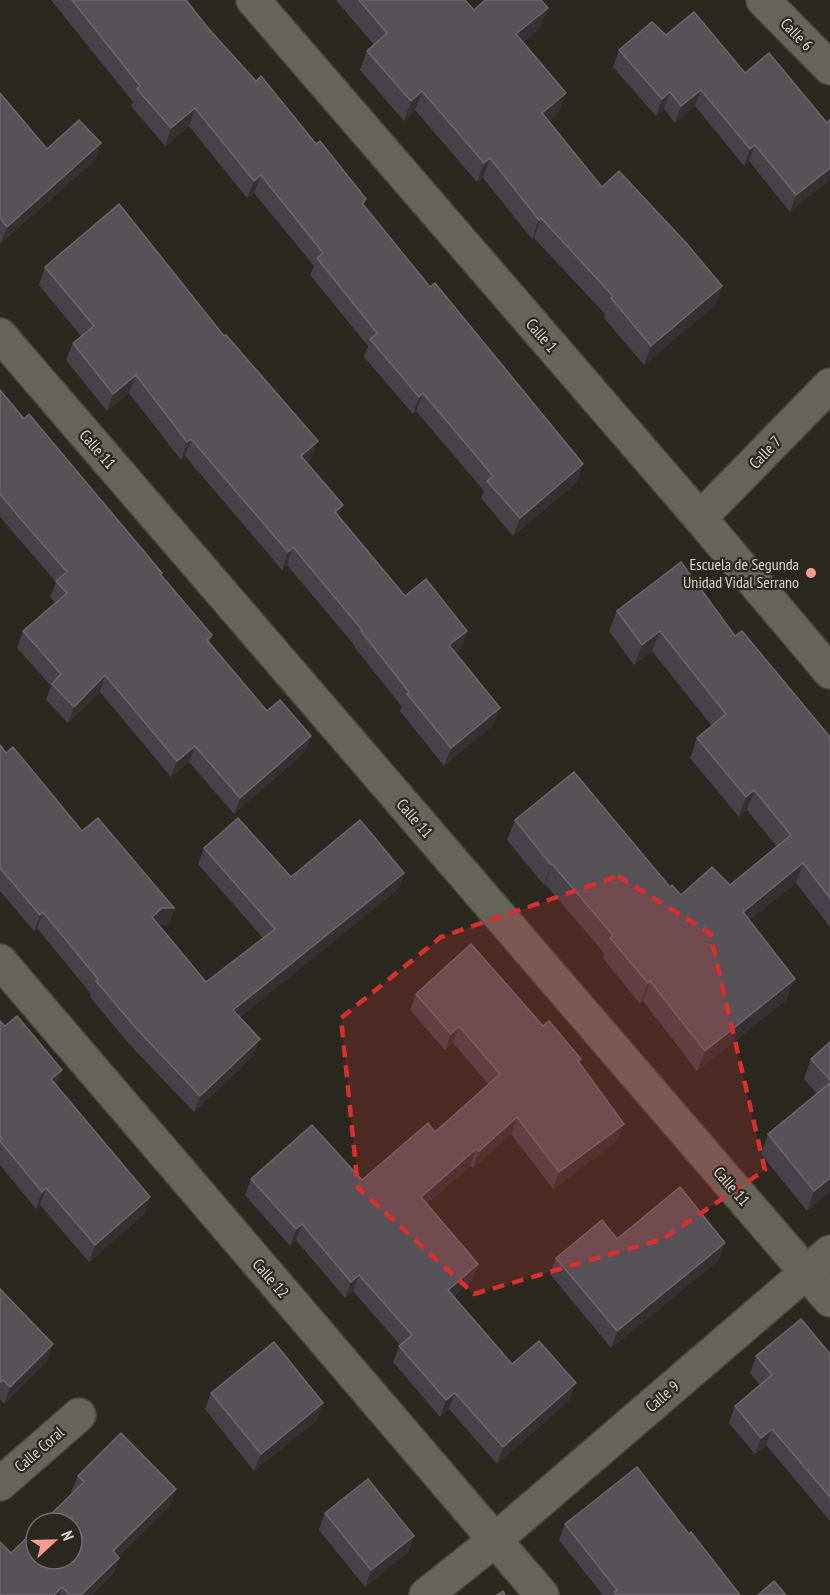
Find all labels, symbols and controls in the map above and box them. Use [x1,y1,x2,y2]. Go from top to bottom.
street label: Calle 6 [777,13,817,55]
street label: Calle 1 [522,314,562,356]
street label: Calle 11 [76,425,120,473]
street label: Calle 7 [745,431,785,473]
place label: Escuela de Segunda Unidad Vidal Serrano [683,554,799,592]
marker: Escuela de Segunda Unidad Vidal Serrano [804,566,818,580]
street label: Calle 11 [393,794,437,842]
street label: Calle 11 [710,1162,754,1210]
street label: Calle 12 [249,1254,293,1302]
street label: Calle 9 [641,1376,683,1416]
street label: Calle Coral [10,1422,68,1476]
north arrow [24,1511,84,1571]
text: N [57,1528,79,1543]

